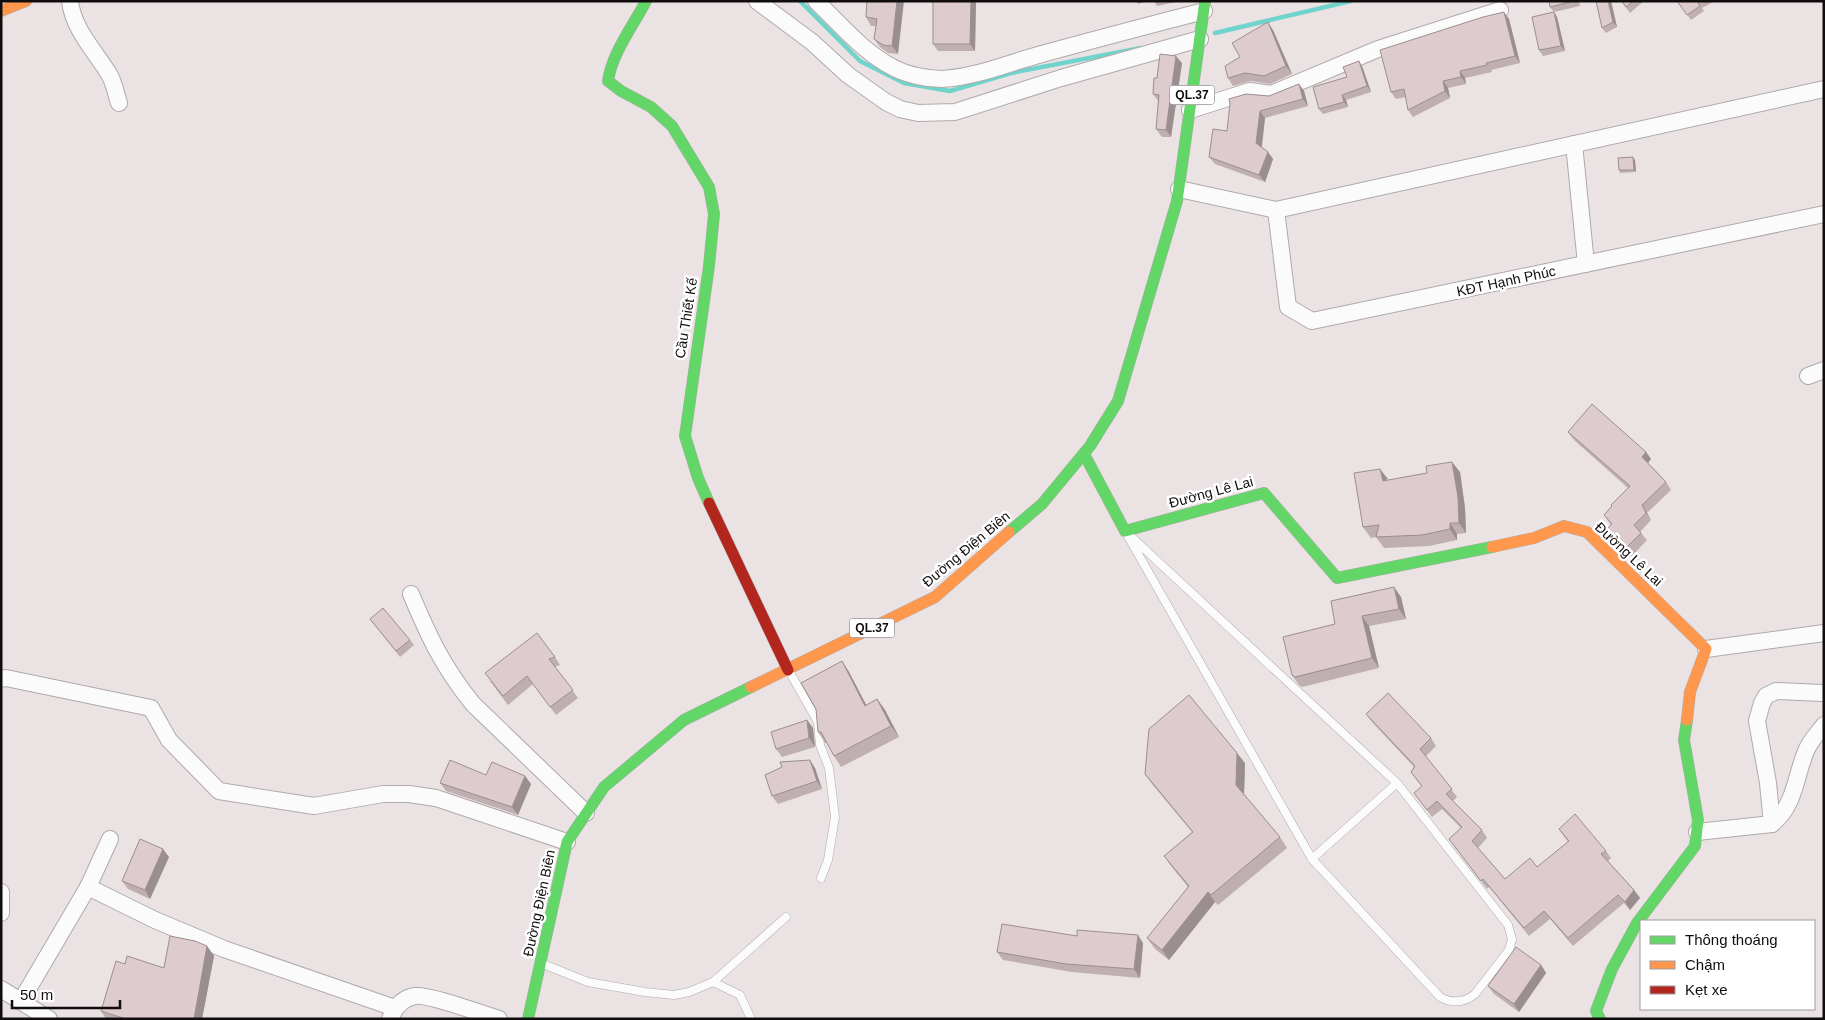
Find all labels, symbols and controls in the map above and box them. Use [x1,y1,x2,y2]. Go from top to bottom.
road number: QL.37 [1170,86,1214,104]
street label: KĐT Hạnh Phúc [1455,263,1557,299]
street label: Cầu Thiết Kế [672,276,700,359]
street label: Đường Lê Lai [1167,473,1255,511]
street label: Đường Điện Biên [919,508,1013,590]
street label: Đường Lê Lai [1592,519,1666,589]
road number: QL.37 [850,618,894,638]
street label: Đường Điện Biên [520,848,558,958]
legend [1640,920,1815,1010]
text: Thông thoáng [1685,931,1778,948]
text: Chậm [1685,956,1725,973]
scale bar [12,978,120,1010]
text: Kẹt xe [1685,981,1728,998]
text: 50 m [20,986,53,1003]

